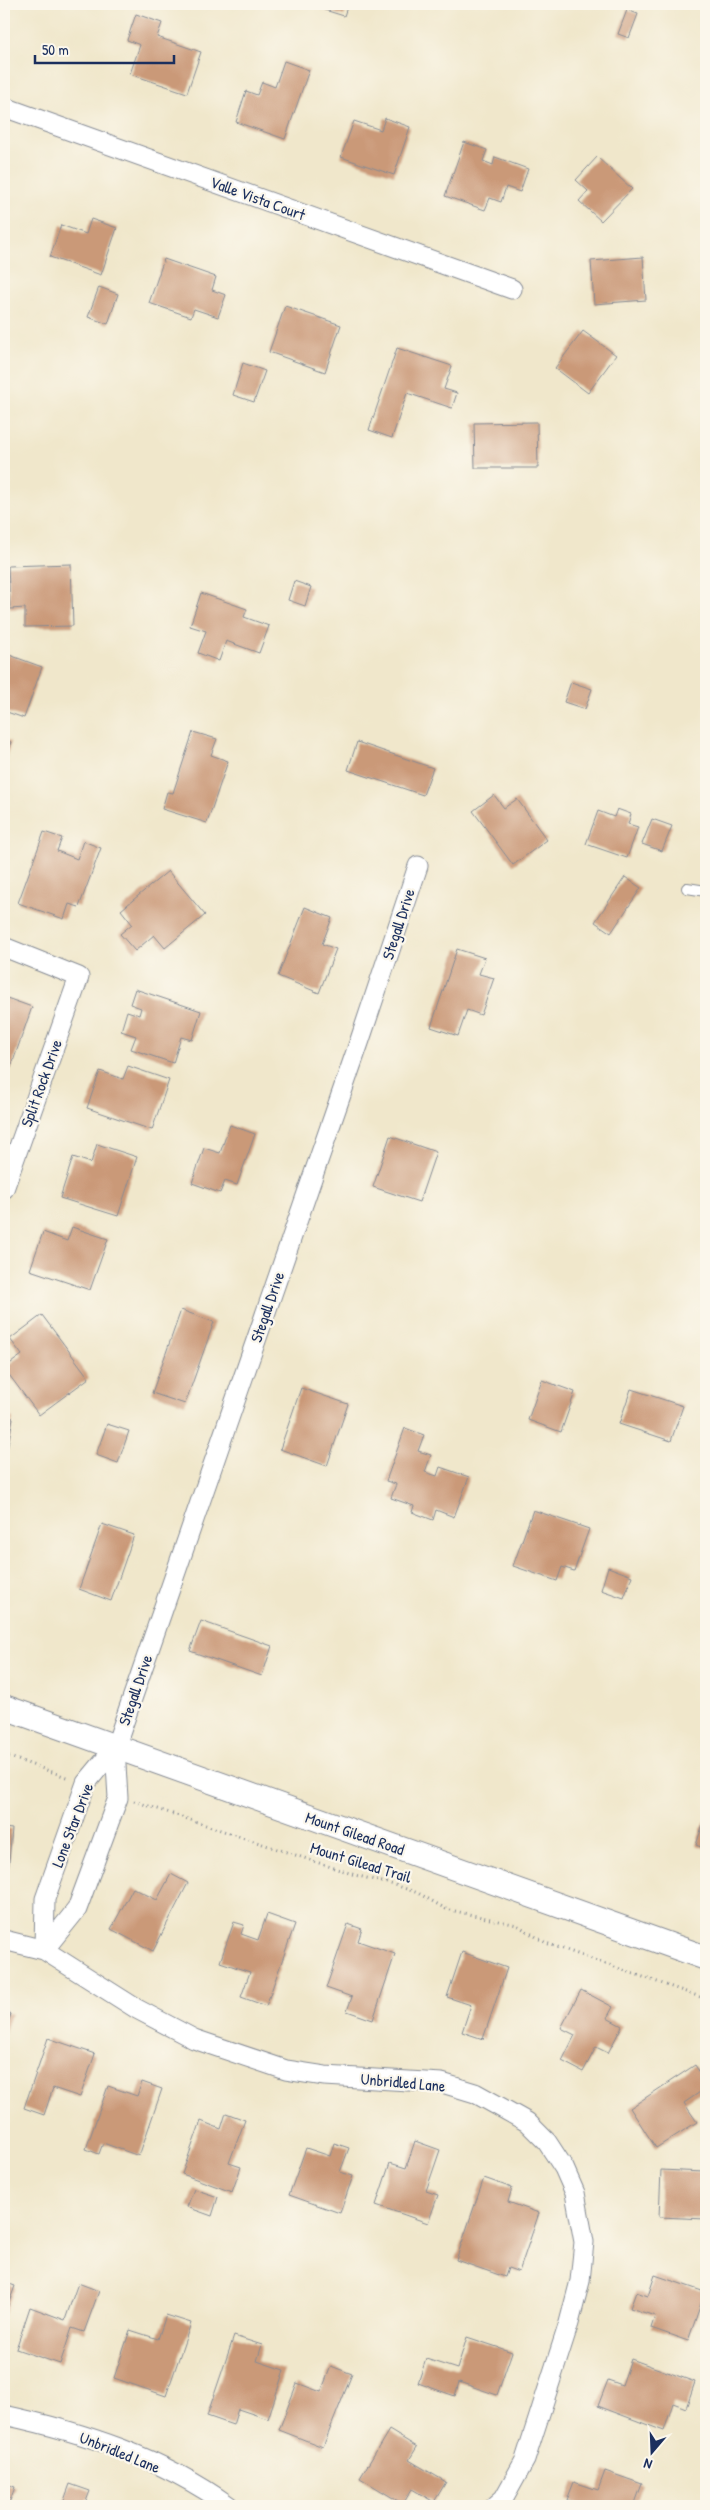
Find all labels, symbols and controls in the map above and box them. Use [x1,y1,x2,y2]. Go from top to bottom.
scale bar [35,32,174,64]
text: 50 m [42,39,69,60]
street label: Valle Vista Court [207,171,309,226]
street label: Stegall Drive [376,885,420,962]
street label: Split Rock Drive [15,1036,67,1130]
street label: Stegall Drive [245,1268,290,1345]
street label: Stegall Drive [113,1651,158,1728]
street label: Lone Star Drive [46,1779,98,1870]
street label: Mount Gilead Road [303,1806,407,1860]
street label: Mount Gilead Trail [308,1836,415,1888]
street label: Unbridled Lane [360,2067,447,2097]
street label: Unbridled Lane [76,2426,164,2478]
north arrow [628,2428,678,2478]
text: N [640,2454,654,2475]

